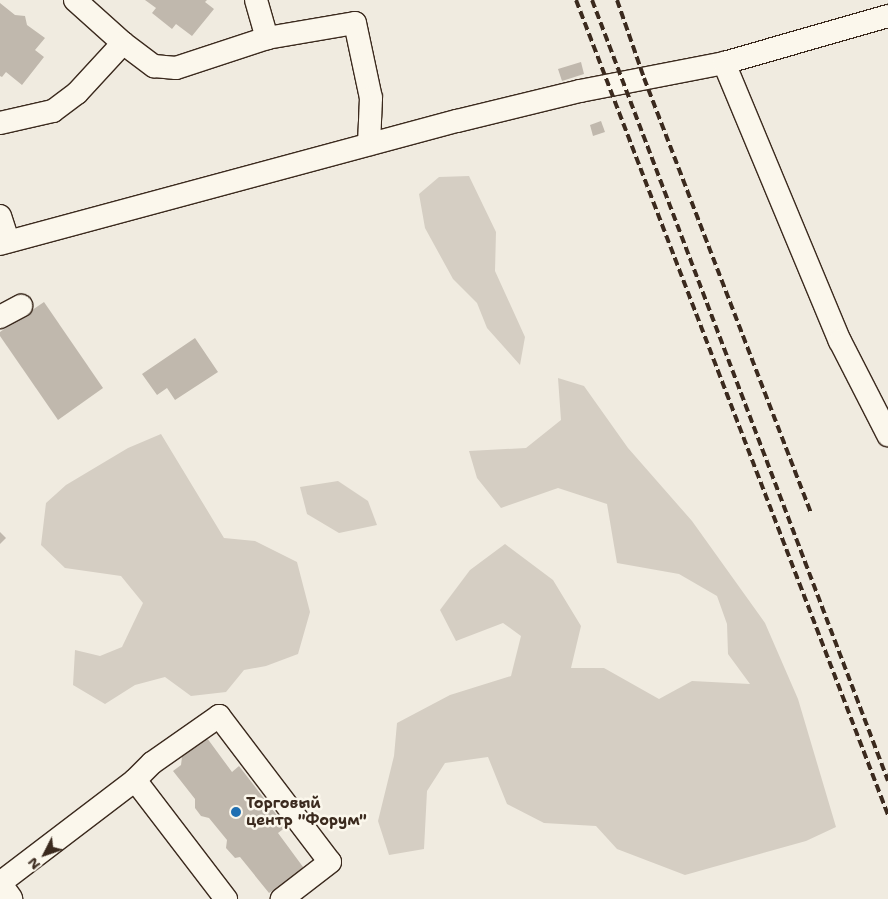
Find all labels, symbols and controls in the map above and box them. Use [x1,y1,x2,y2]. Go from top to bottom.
place label: Торговый центр "Форум" [246,794,367,829]
marker: Торговый центр "Форум" [230,806,242,818]
north arrow [20,829,70,879]
text: N [23,854,44,874]

